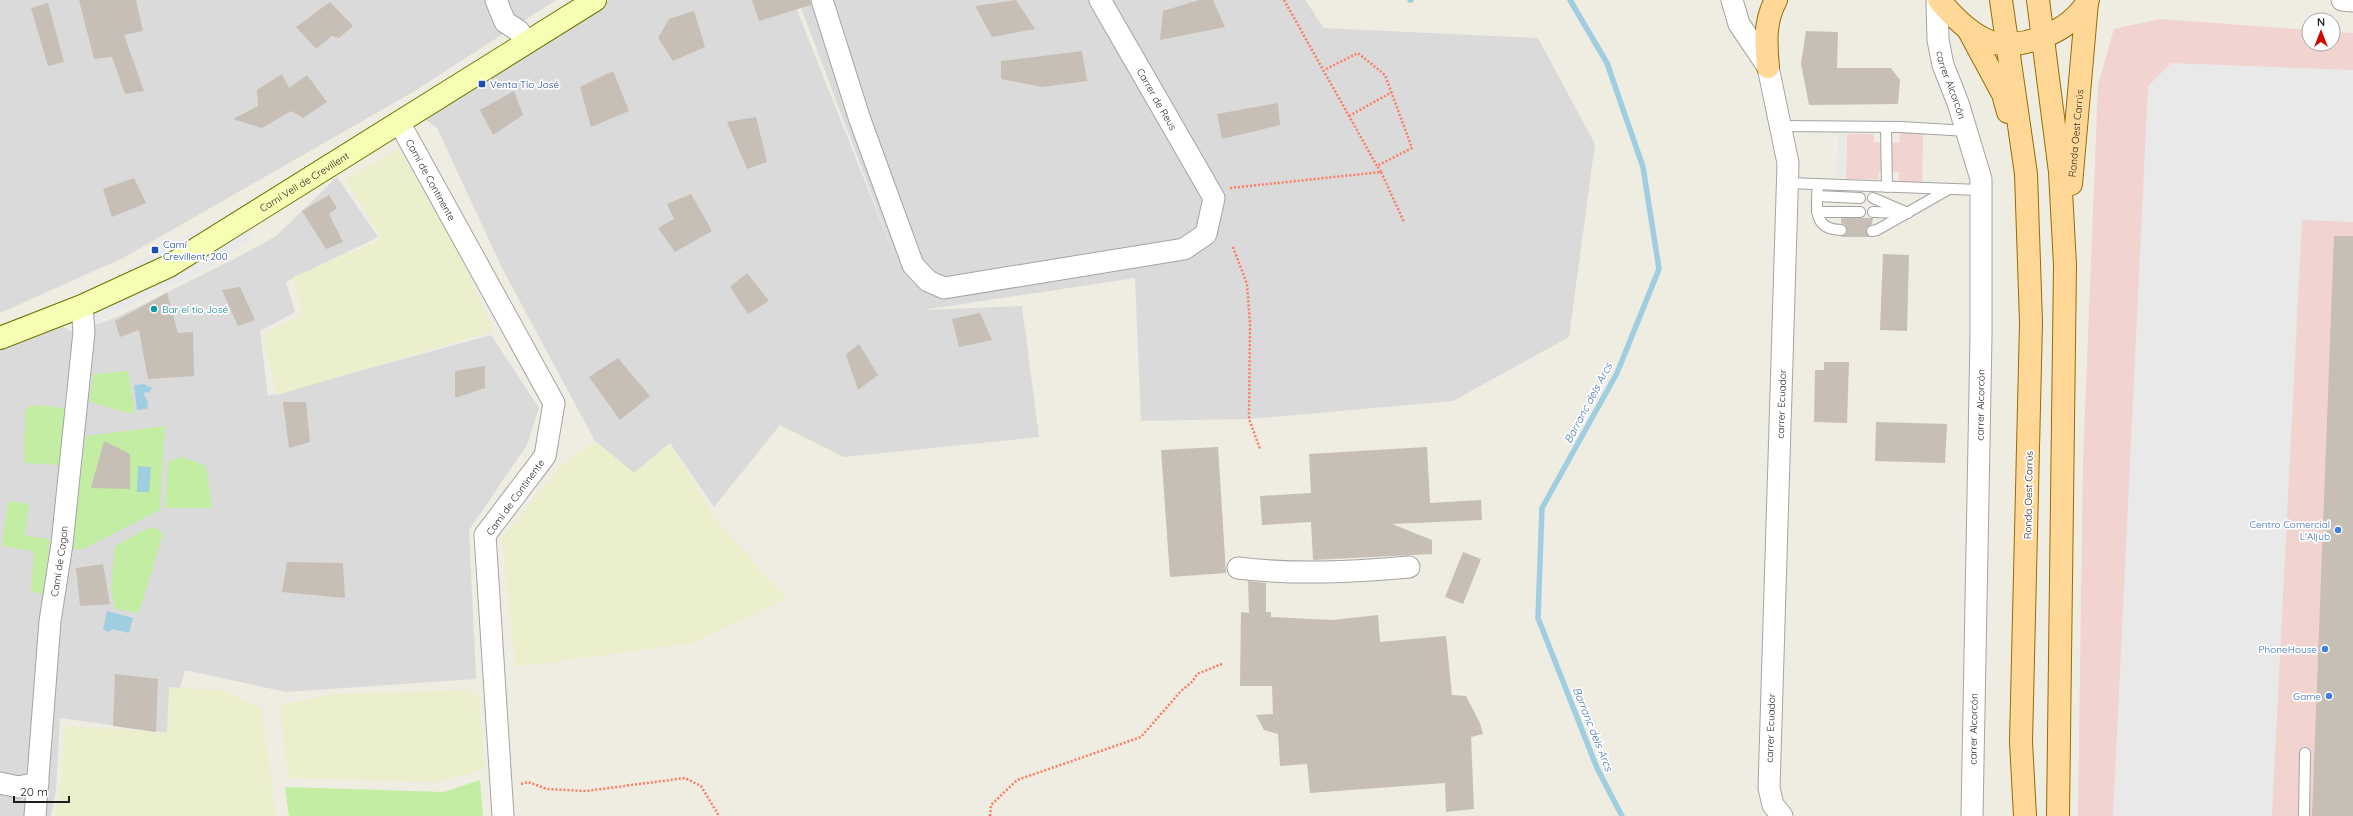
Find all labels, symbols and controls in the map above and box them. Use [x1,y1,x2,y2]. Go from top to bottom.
north arrow [2301,12,2341,52]
text: N [2317,15,2325,29]
street label: carrer Alcorcón [1933,50,1969,121]
street label: Carrer de Reus [1134,66,1180,133]
place label: Venta Tío José [490,78,559,91]
marker: Venta Tío José [477,79,487,89]
street label: Ronda Oest Carrús [2066,88,2086,178]
street label: Camí de Continente [403,137,458,223]
street label: Camí Vell de Crevillent [257,149,352,215]
place label: Camí Crevillent, 200 [163,238,228,263]
marker: Camí Crevillent, 200 [150,245,160,255]
place label: Bar el tio José [162,303,229,316]
marker: Bar el tio José [149,304,159,314]
water label: Barranc dels Arcs [1561,359,1616,446]
street label: carrer Ecuador [1774,369,1789,439]
street label: carrer Alcorcón [1973,369,1988,441]
street label: Ronda Oest Carrús [2021,451,2036,539]
street label: Camí de Continente [483,456,548,538]
place label: Centro Comercial L'Aljub [2250,518,2330,543]
street label: Camí de Cagon [48,525,71,598]
marker: Centro Comercial L'Aljub [2333,525,2343,535]
place label: PhoneHouse [2259,643,2317,656]
marker: PhoneHouse [2320,644,2330,654]
water label: Barranc dels Arcs [1570,685,1617,774]
place label: Game [2293,690,2321,703]
marker: Game [2324,691,2334,701]
street label: carrer Ecuador [1763,693,1778,763]
street label: carrer Alcorcón [1966,693,1981,765]
scale bar [14,778,69,804]
text: 20 m [20,784,48,799]

